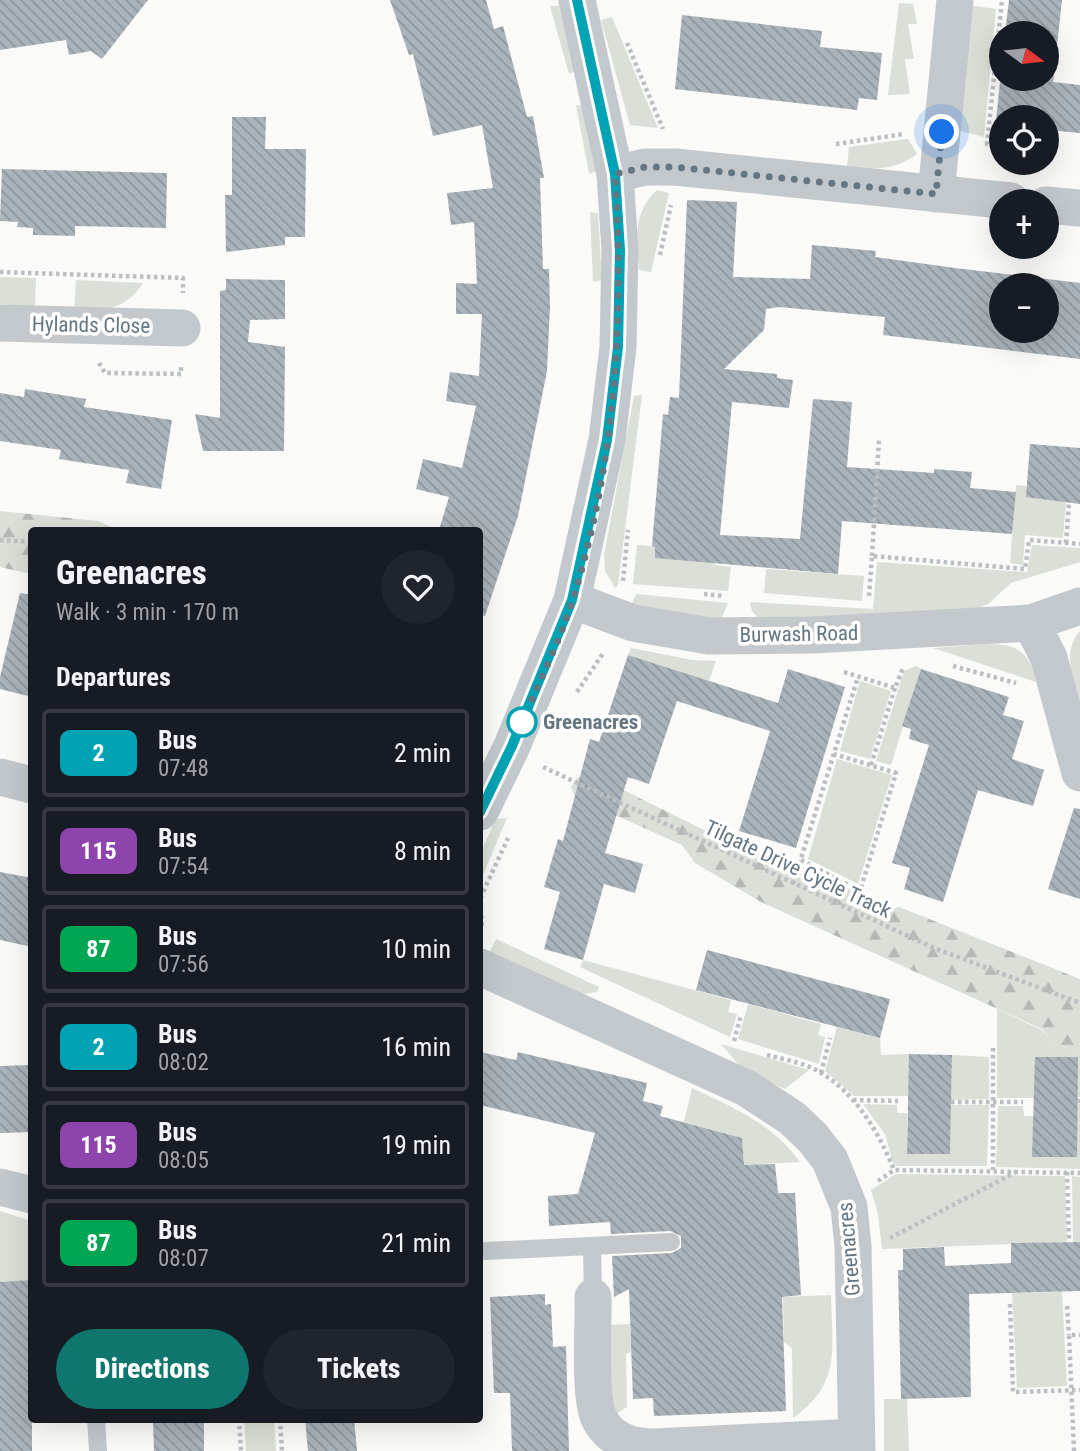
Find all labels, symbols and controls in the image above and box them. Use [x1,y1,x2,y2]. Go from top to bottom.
north arrow [989,21,1059,91]
map controls [989,21,1059,343]
button: locate [989,105,1059,175]
your location [924,114,959,149]
button: + [989,189,1059,259]
button: − [989,273,1059,343]
street label: Hylands Close [32,312,151,338]
button: heart [381,550,455,624]
text: Greenacres [56,553,207,592]
text: Walk · 3 min · 170 m [56,599,239,626]
street label: Burwash Road [739,621,859,647]
text: Departures [56,662,171,692]
marker: Greenacres [507,707,537,737]
place label: Greenacres [543,710,638,734]
text: Bus [158,725,197,755]
text: 2 min [394,738,451,768]
text: 2 [92,739,105,767]
text: 07:48 [158,755,209,782]
street label: Tilgate Drive Cycle Track [701,815,896,923]
text: Bus [158,823,197,853]
text: 8 min [394,836,451,866]
text: 115 [80,837,117,865]
text: 07:54 [158,853,209,880]
text: Bus [158,921,197,951]
text: 10 min [381,934,451,964]
text: 87 [86,935,111,963]
text: 07:56 [158,951,209,978]
text: Bus [158,1019,197,1049]
text: 16 min [381,1032,451,1062]
text: 2 [92,1033,105,1061]
text: 08:02 [158,1049,209,1076]
text: Bus [158,1117,197,1147]
text: 19 min [381,1130,451,1160]
text: 115 [80,1131,117,1159]
text: 08:05 [158,1147,209,1174]
street label: Greenacres [833,1201,865,1297]
text: Bus [158,1215,197,1245]
text: 21 min [381,1228,451,1258]
text: 87 [86,1229,111,1257]
text: 08:07 [158,1245,209,1272]
button: Directions [56,1329,249,1409]
button: Tickets [263,1329,455,1409]

